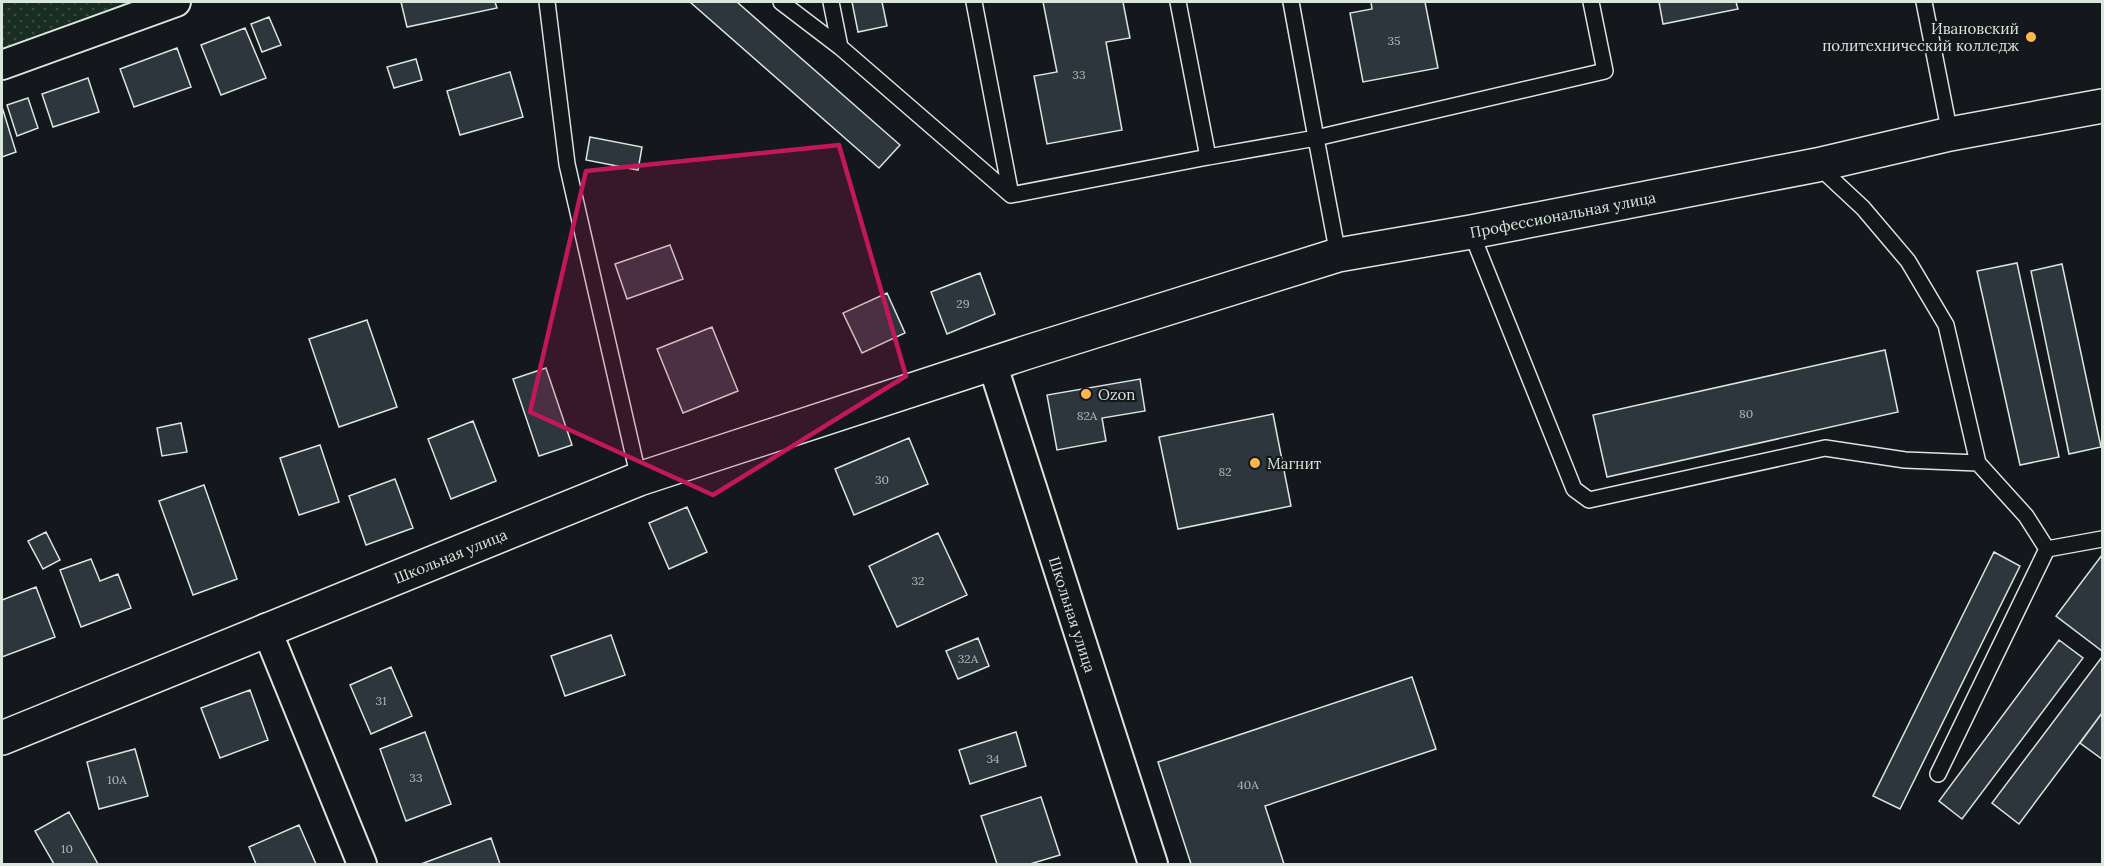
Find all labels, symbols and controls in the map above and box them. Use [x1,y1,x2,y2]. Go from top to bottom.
place label: Ивановский политехнический колледж [1822,19,2019,55]
marker: Ивановский политехнический колледж [2024,30,2038,44]
house number: 35 [1387,33,1401,48]
house number: 33 [1072,67,1086,82]
street label: Профессиональная улица [1468,187,1657,242]
house number: 29 [956,296,970,311]
place label: Ozon [1098,385,1135,404]
marker: Ozon [1079,387,1093,401]
house number: 80 [1739,406,1753,421]
house number: 82А [1077,408,1098,423]
place label: Магнит [1267,454,1322,473]
marker: Магнит [1248,456,1262,470]
house number: 82 [1218,464,1232,479]
house number: 30 [875,472,889,487]
street label: Школьная улица [391,524,510,587]
street label: Школьная улица [1045,554,1100,675]
house number: 32 [911,573,925,588]
house number: 32А [958,651,979,666]
house number: 31 [375,693,387,708]
house number: 34 [986,751,1000,766]
house number: 33 [409,770,423,785]
house number: 10А [107,772,127,787]
house number: 40А [1237,777,1259,792]
house number: 10 [61,841,73,856]

